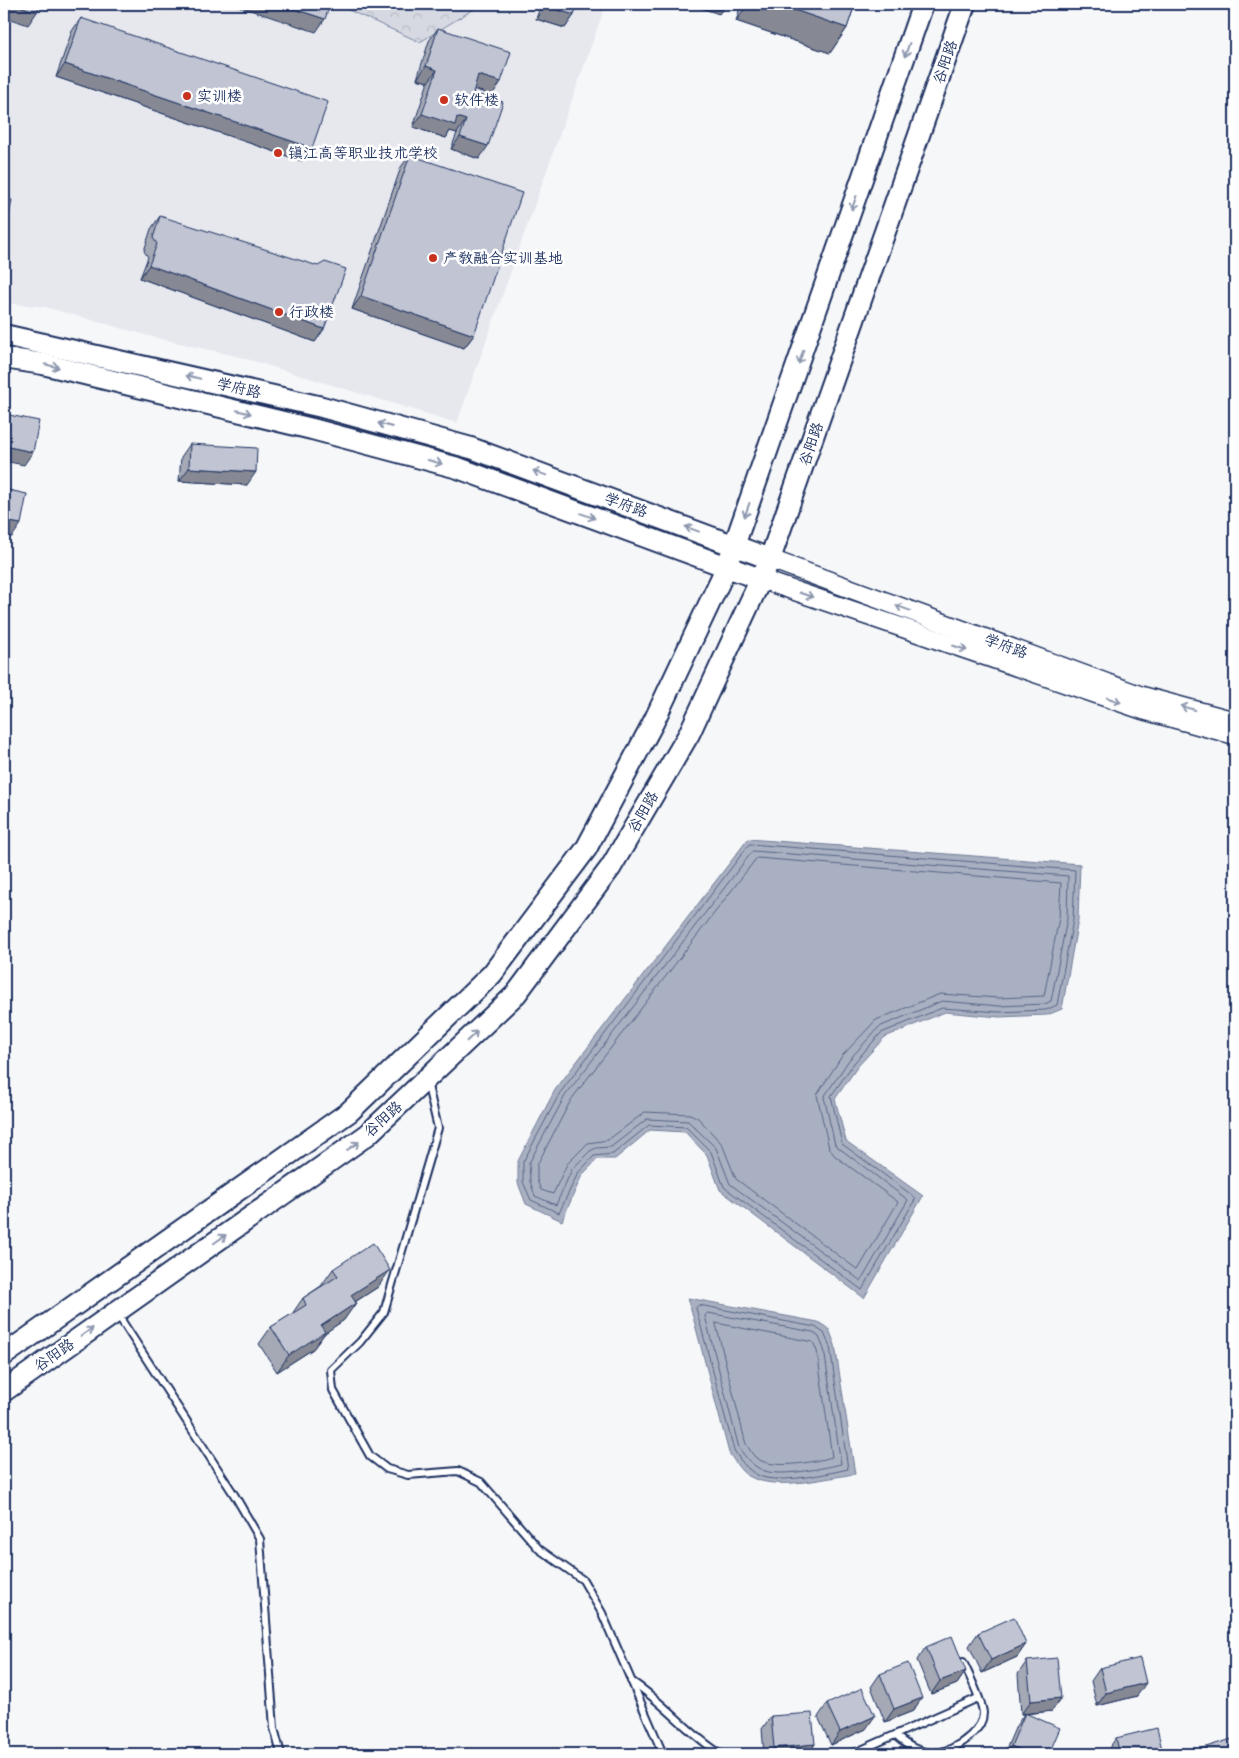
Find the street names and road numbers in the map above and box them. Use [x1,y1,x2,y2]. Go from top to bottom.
street label: 谷阳路 [925,36,965,88]
street label: 学府路 [214,370,264,406]
street label: 谷阳路 [791,418,831,470]
street label: 学府路 [600,485,652,525]
street label: 学府路 [980,626,1032,666]
street label: 谷阳路 [620,786,666,838]
street label: 谷阳路 [358,1094,408,1144]
street label: 谷阳路 [28,1331,80,1379]

